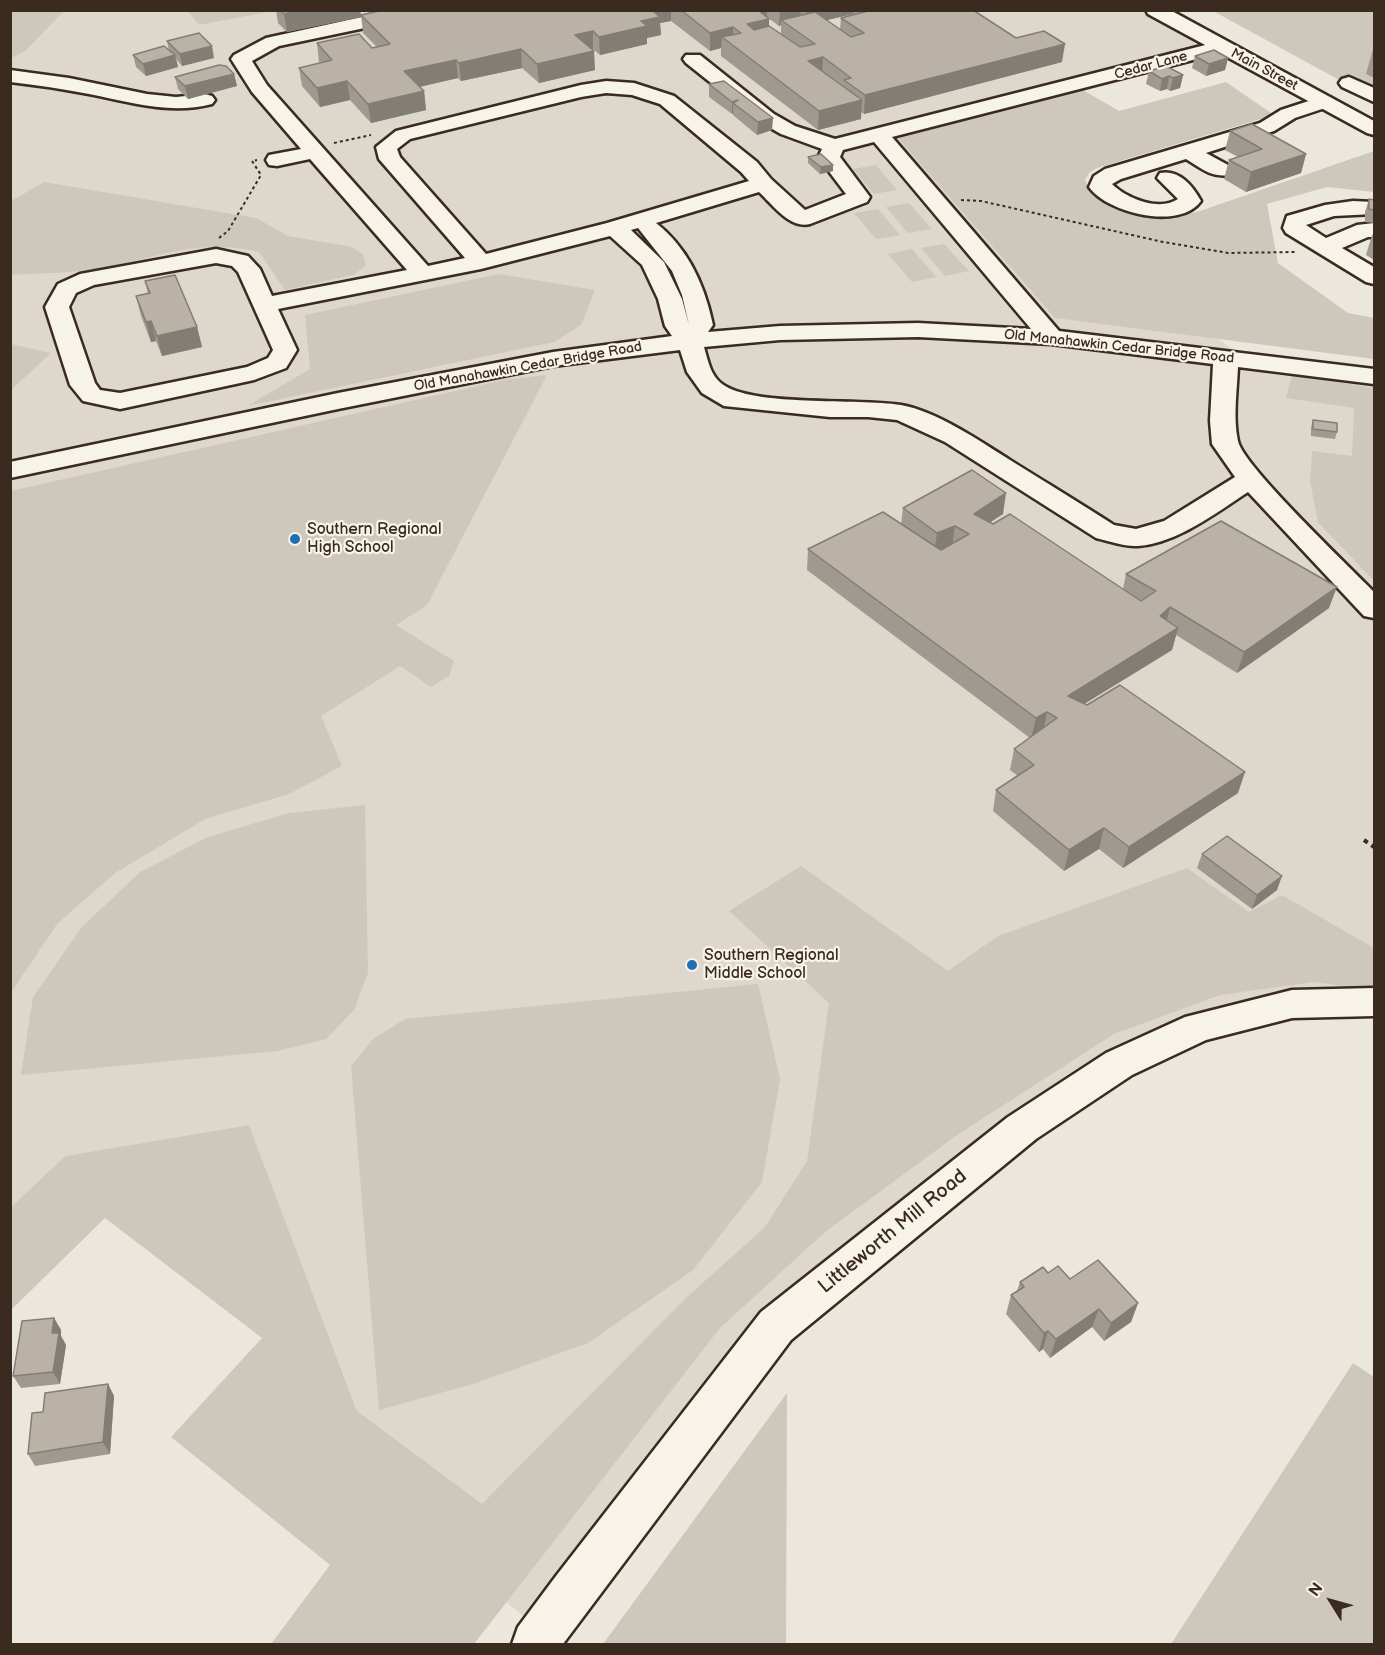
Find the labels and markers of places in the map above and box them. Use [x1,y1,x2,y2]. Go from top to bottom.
place label: Southern Regional High School [307,520,441,558]
marker: Southern Regional High School [288,532,302,546]
place label: Southern Regional Middle School [704,946,838,984]
marker: Southern Regional Middle School [685,958,699,972]

